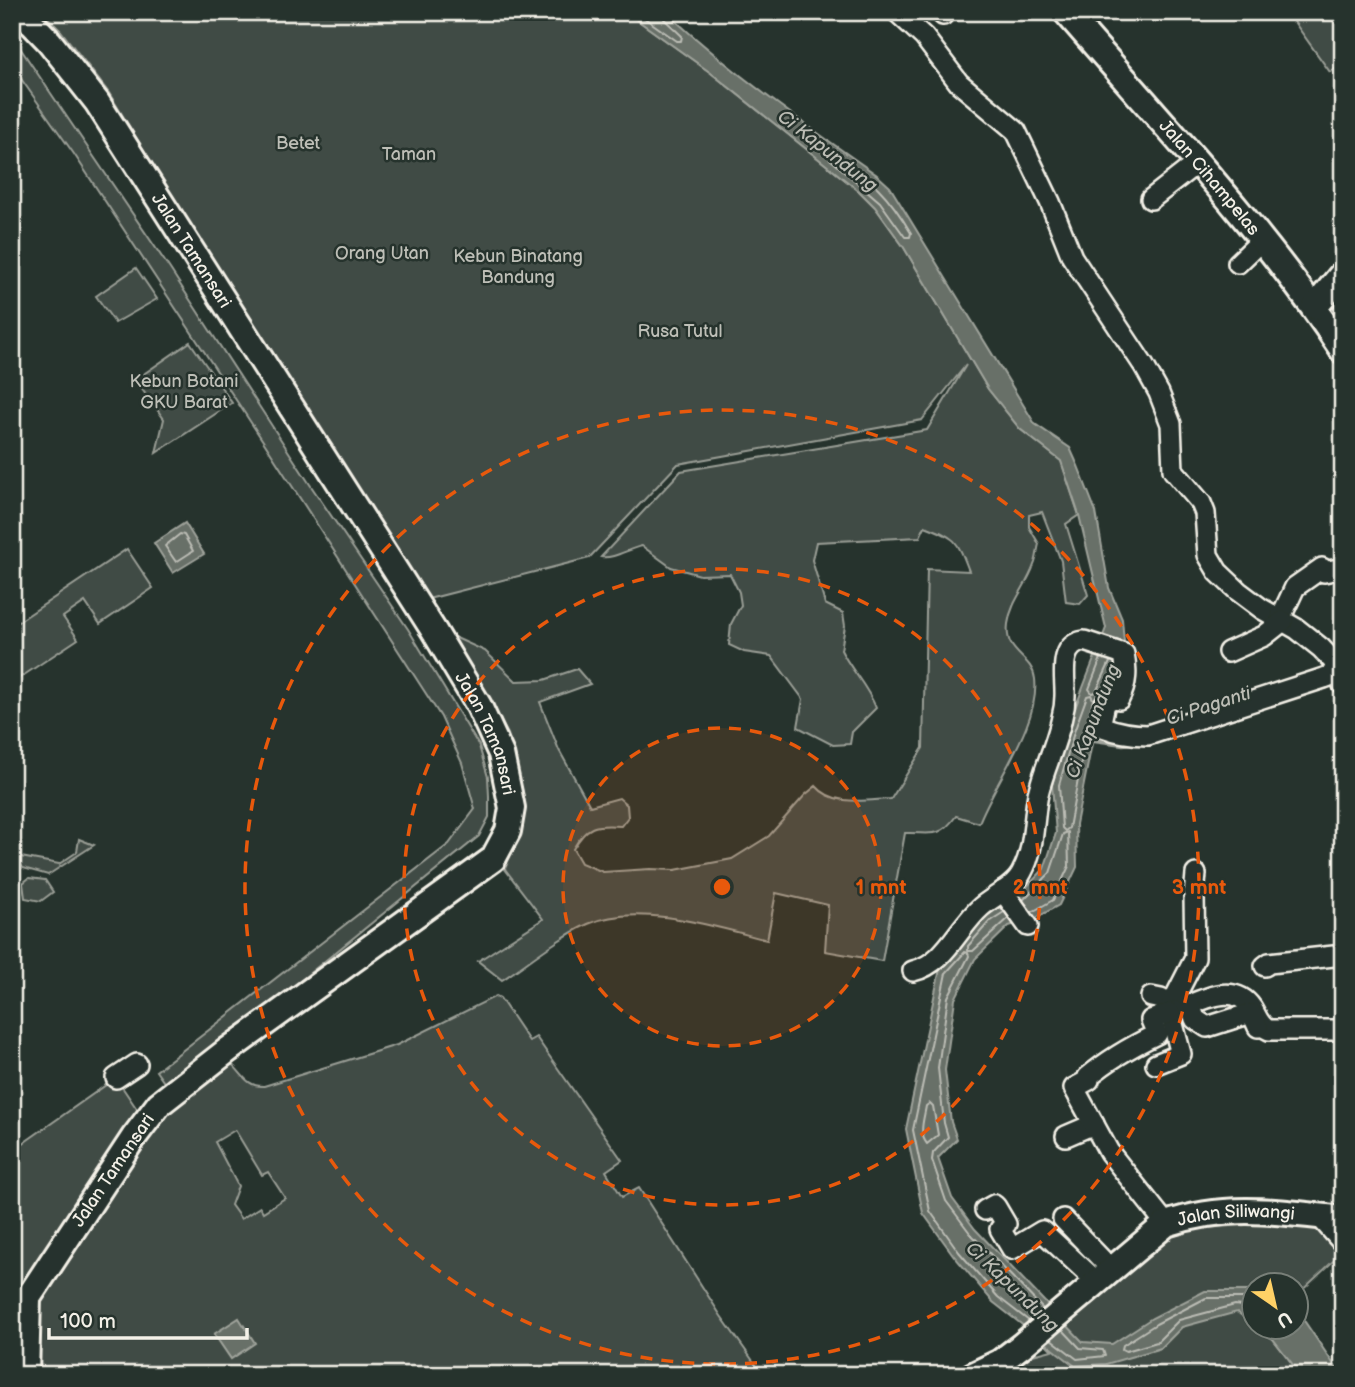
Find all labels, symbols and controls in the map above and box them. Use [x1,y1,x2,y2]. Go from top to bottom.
water label: Ci Kapundung [772,105,882,198]
street label: Jalan Cihampelas [1154,116,1264,240]
park label: Betet [276,133,321,154]
park label: Taman [382,144,436,165]
street label: Jalan Tamansari [147,189,236,312]
park label: Orang Utan [335,243,429,264]
park label: Kebun Binatang Bandung [453,246,583,288]
park label: Rusa Tutul [637,321,723,342]
park label: Kebun Botani GKU Barat [130,371,238,413]
water label: Ci Kapundung [1061,661,1126,782]
street label: Jalan Tamansari [450,669,519,797]
water label: Ci Paganti [1163,682,1254,731]
centre of rings [710,875,734,899]
text: 1 mnt [855,875,907,900]
text: 2 mnt [1013,875,1067,900]
text: 3 mnt [1172,875,1226,900]
street label: Jalan Tamansari [68,1110,159,1231]
street label: Jalan Siliwangi [1175,1201,1296,1231]
water label: Ci Kapundung [961,1237,1064,1337]
north arrow [1240,1272,1310,1342]
scale bar [49,1296,247,1340]
text: U [1272,1306,1296,1332]
text: 100 m [60,1309,116,1334]

